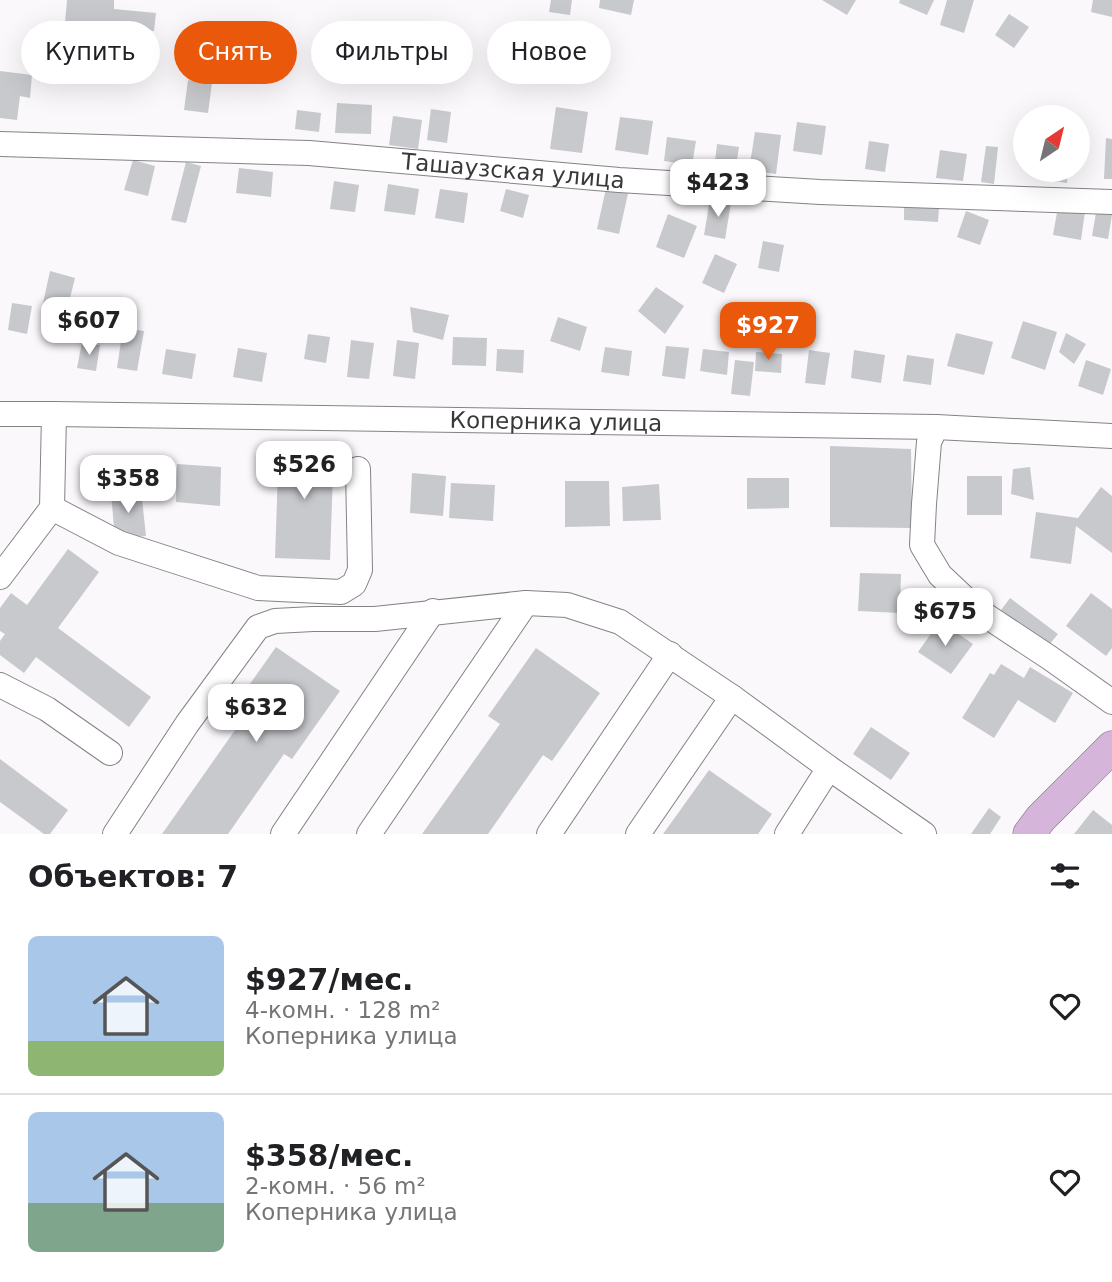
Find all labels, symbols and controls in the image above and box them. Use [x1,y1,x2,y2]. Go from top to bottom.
chip: Купить [21,21,160,84]
chip: Снять [174,21,297,84]
chip: Фильтры [311,21,473,84]
chip: Новое [487,21,611,84]
north arrow [1013,105,1090,182]
map controls [1013,105,1090,182]
street label: Ташаузская улица [399,148,626,193]
pin: $423 [677,160,759,219]
text: $423 [686,169,750,195]
pin: $607 [48,298,130,357]
pin: $927 [727,302,809,362]
text: $607 [57,307,121,333]
text: $927 [736,312,800,338]
street label: Коперника улица [449,407,662,436]
pin: $526 [263,442,345,501]
text: $526 [272,451,336,477]
pin: $358 [87,456,169,515]
text: $358 [96,465,160,491]
pin: $675 [904,588,986,648]
text: $675 [913,598,977,624]
pin: $632 [215,684,297,744]
text: $632 [224,694,288,720]
icon: filters [1046,857,1084,895]
text: Объектов: 7 [28,859,238,894]
text: $927/мес. [245,962,414,997]
icon: home [84,964,168,1048]
icon: heart [1046,987,1084,1025]
text: 4-комн. · 128 m² [245,997,440,1023]
text: Коперника улица [245,1023,457,1049]
text: $358/мес. [245,1138,414,1173]
icon: home [84,1140,168,1224]
icon: heart [1046,1163,1084,1201]
text: 2-комн. · 56 m² [245,1173,426,1199]
text: Коперника улица [245,1199,457,1225]

